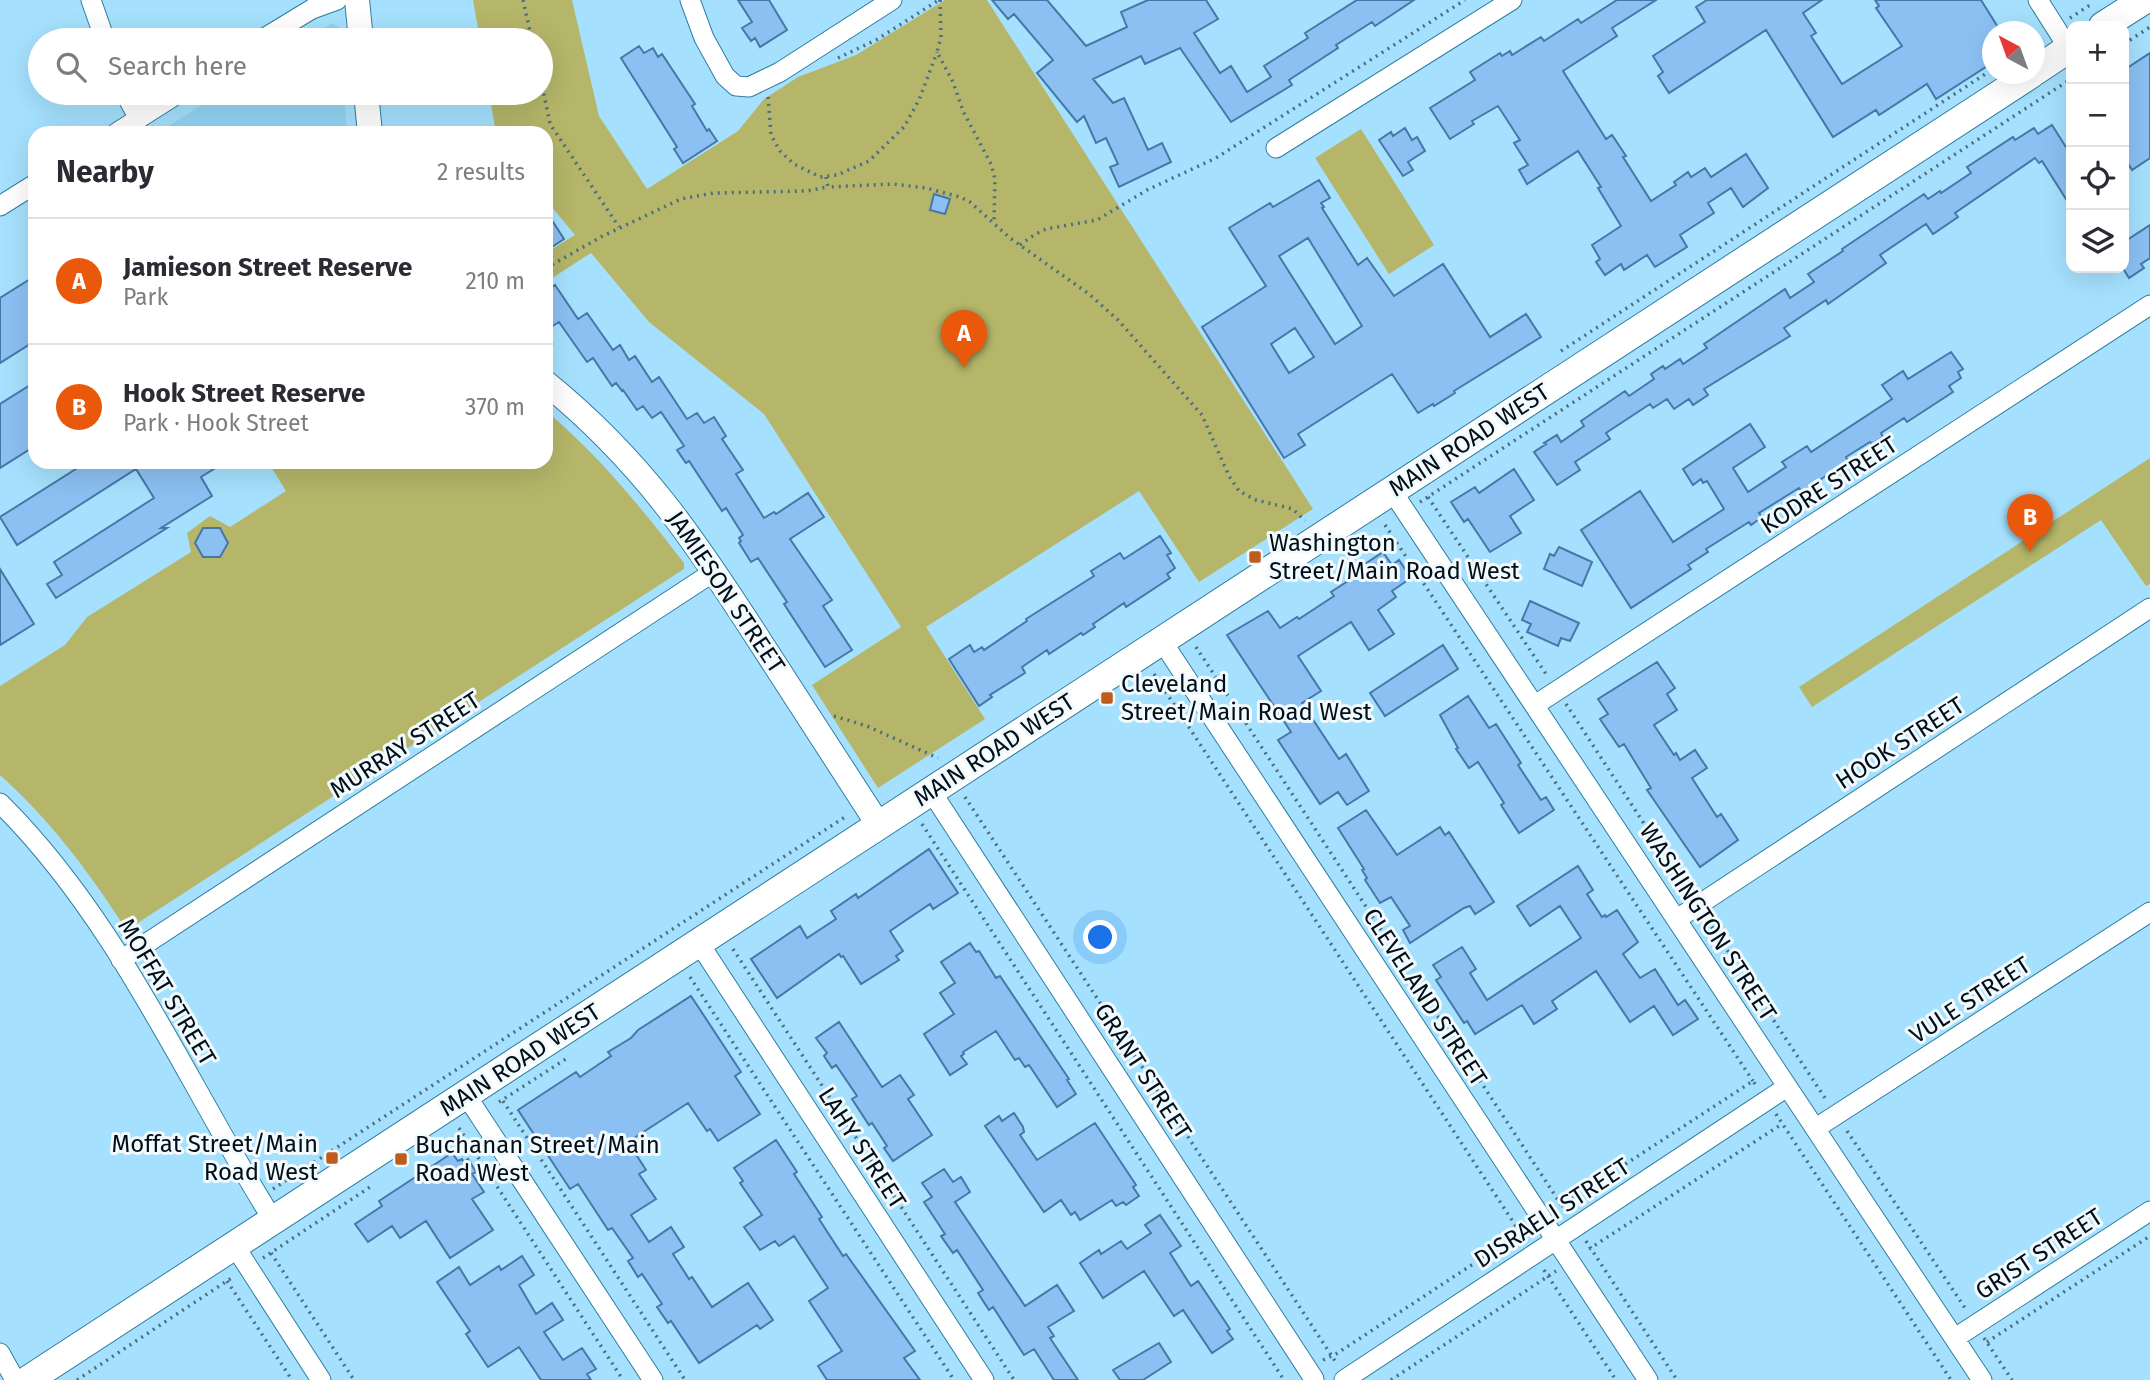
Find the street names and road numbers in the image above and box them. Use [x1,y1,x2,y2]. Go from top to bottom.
street label: MAIN ROAD WEST [1383,377,1555,502]
street label: KODRE STREET [1755,430,1903,540]
street label: JAMIESON STREET [661,506,791,679]
street label: MURRAY STREET [325,686,486,804]
street label: MAIN ROAD WEST [908,687,1080,812]
street label: HOOK STREET [1830,691,1970,795]
street label: WASHINGTON STREET [1634,818,1783,1026]
street label: CLEVELAND STREET [1357,903,1493,1091]
street label: MOFFAT STREET [112,914,222,1071]
street label: VULE STREET [1905,950,2036,1049]
street label: MAIN ROAD WEST [434,997,606,1122]
street label: GRANT STREET [1089,998,1198,1145]
street label: LAHY STREET [812,1082,912,1214]
street label: DISRAELI STREET [1469,1152,1635,1274]
street label: GRIST STREET [1970,1202,2108,1305]

